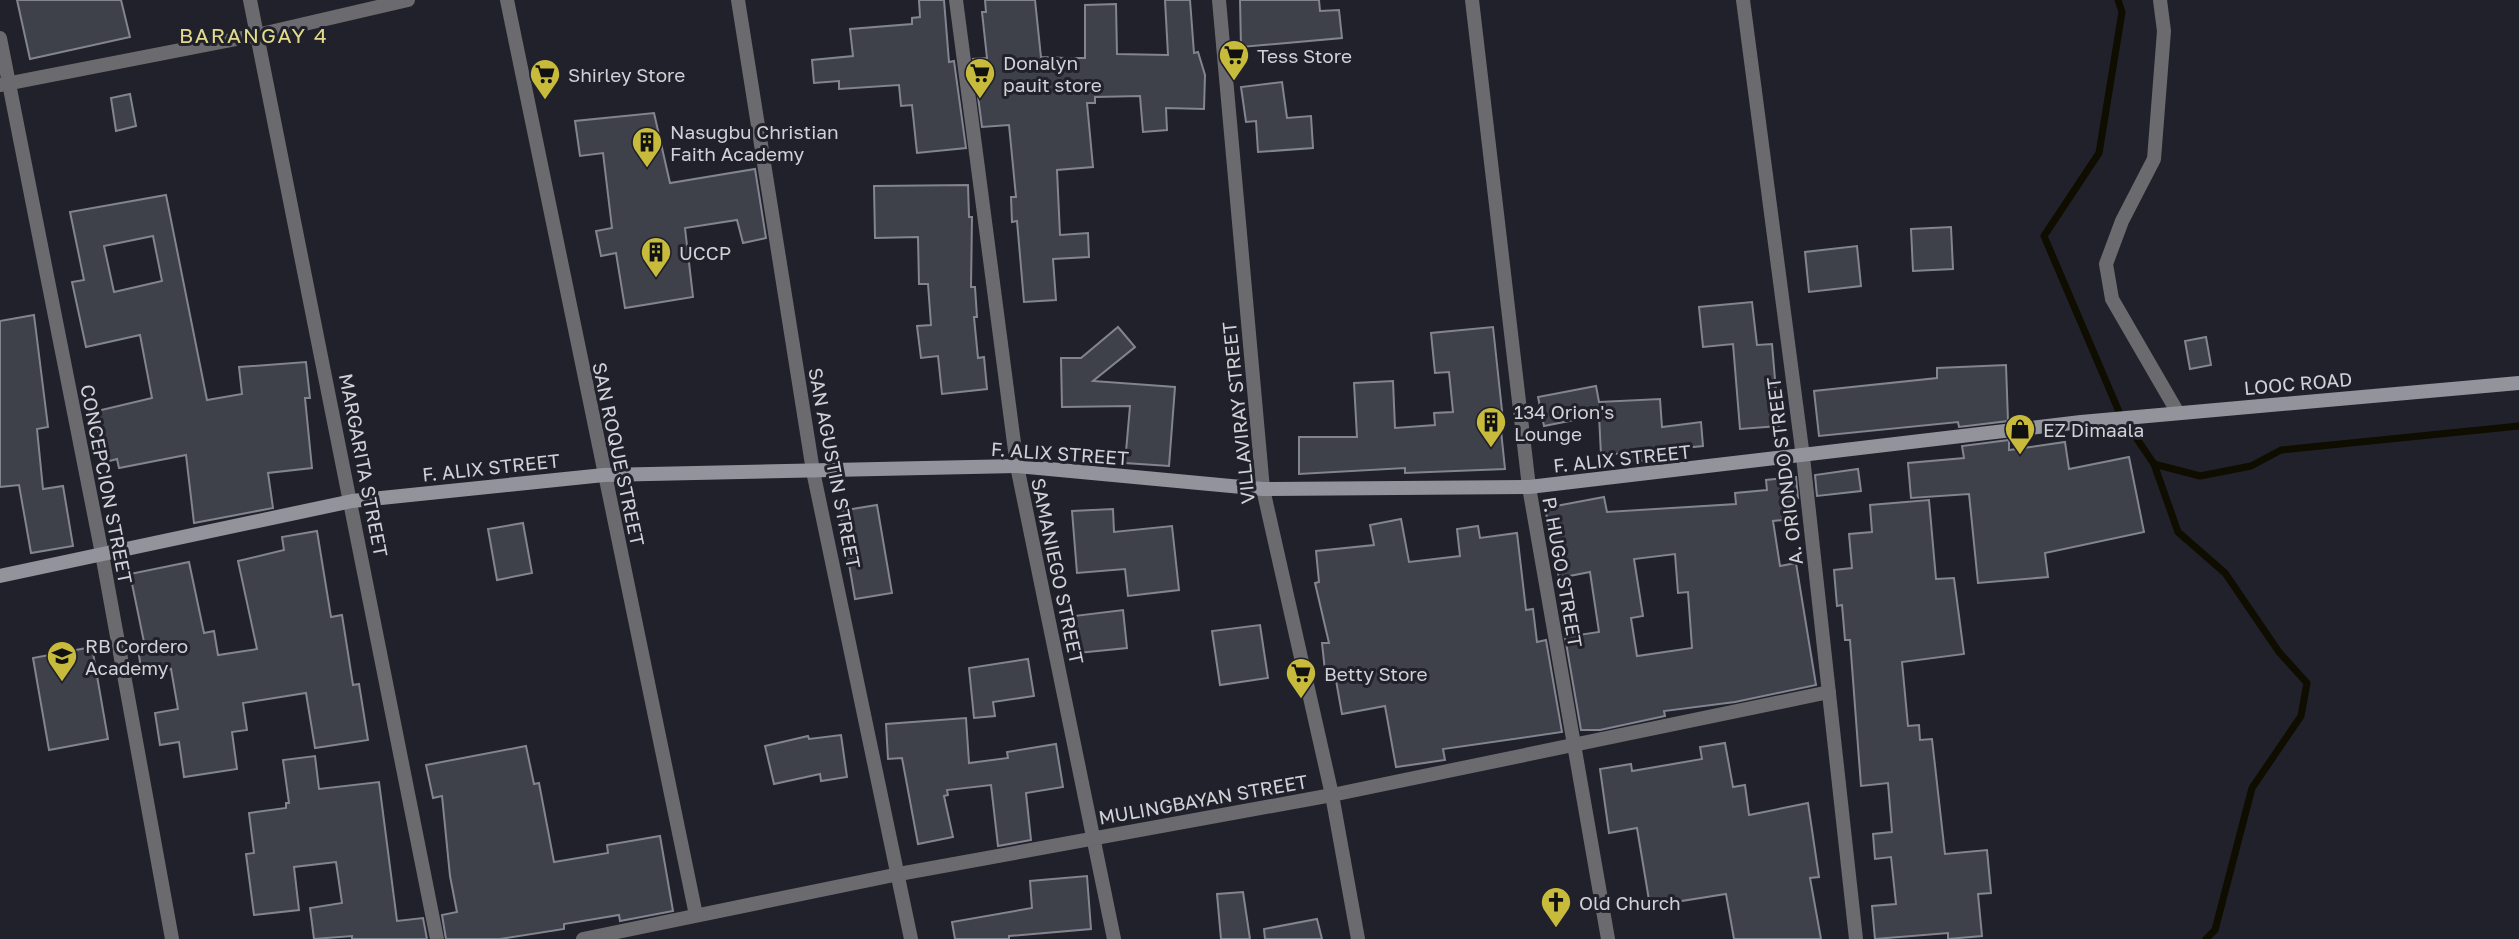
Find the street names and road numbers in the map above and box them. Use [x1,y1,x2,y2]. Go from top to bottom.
street label: VILLAVIRAY STREET [1217,321,1259,505]
street label: SAN ROQUE STREET [588,360,650,548]
street label: SAN AGUSTIN STREET [804,366,866,571]
street label: LOOC ROAD [2243,367,2353,399]
street label: MARGARITA STREET [335,371,393,559]
street label: A. ORIONDO STREET [1761,376,1807,566]
street label: CONCEPCION STREET [76,382,138,586]
street label: F. ALIX STREET [990,437,1130,469]
street label: F. ALIX STREET [1552,439,1692,477]
street label: F. ALIX STREET [421,448,561,486]
street label: SAMANIEGO STREET [1027,476,1089,666]
street label: P. HUGO STREET [1538,495,1588,649]
street label: MULINGBAYAN STREET [1097,769,1310,829]

